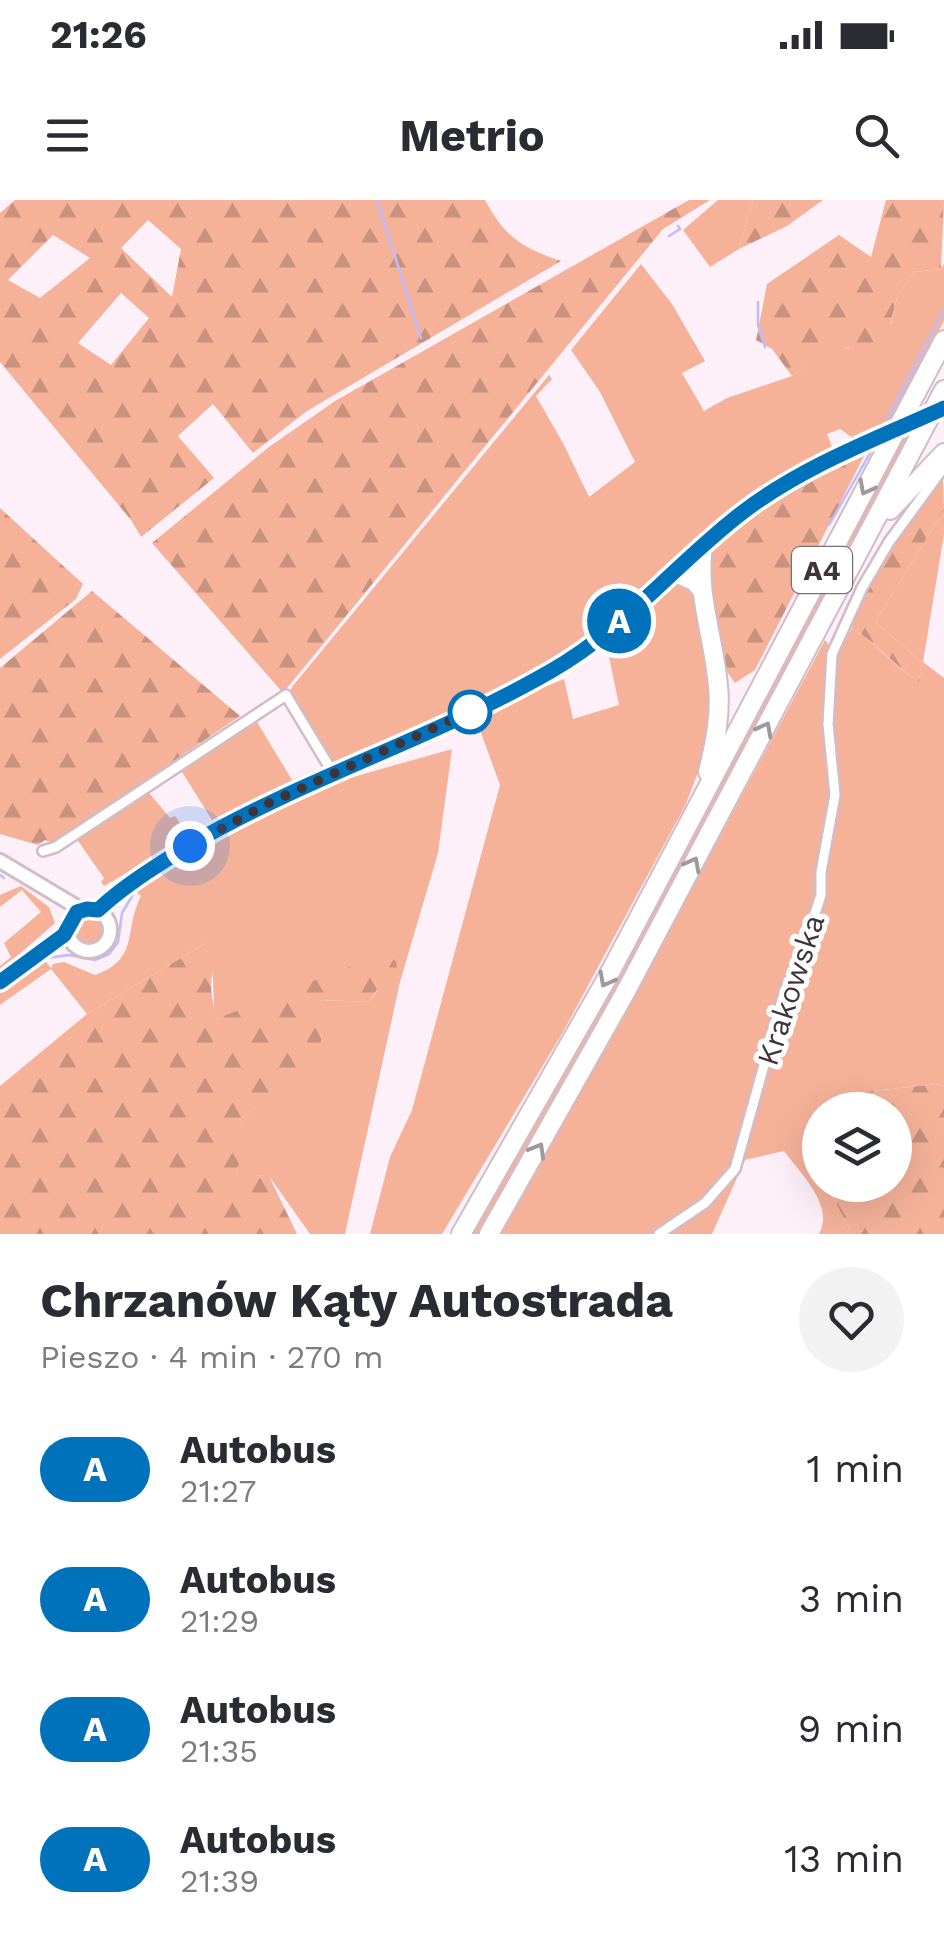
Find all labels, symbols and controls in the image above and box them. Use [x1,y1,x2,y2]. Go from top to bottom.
text: 21:26 [50,13,147,57]
icon: menu [40,108,95,163]
icon: search [849,108,904,163]
text: Metrio [399,109,545,162]
one-way arrow [859,477,878,495]
road number: A4 [792,547,852,593]
line badge: A [586,588,652,654]
text: A [607,600,631,642]
unlabelled marker [449,691,491,733]
one-way arrow [753,721,773,739]
your location [165,821,215,871]
one-way arrow [681,857,701,875]
street label: Krakowska [750,910,831,1070]
one-way arrow [599,969,619,987]
map controls [802,1092,912,1202]
button: layers [802,1092,912,1202]
one-way arrow [526,1143,545,1161]
button: heart [799,1267,904,1372]
text: Chrzanów Kąty Autostrada [40,1272,673,1329]
text: Pieszo · 4 min · 270 m [40,1338,383,1376]
text: Autobus [180,1428,336,1472]
text: 1 min [806,1447,904,1491]
text: A [83,1448,107,1490]
text: 21:27 [180,1472,257,1510]
text: Autobus [180,1558,336,1602]
text: 3 min [799,1577,904,1621]
text: A [83,1578,107,1620]
text: 21:29 [180,1602,259,1640]
text: Autobus [180,1688,336,1732]
text: 9 min [798,1707,904,1751]
text: A [83,1708,107,1750]
text: 21:35 [180,1732,258,1770]
text: Autobus [180,1818,336,1862]
text: 13 min [784,1837,904,1881]
text: A [83,1838,107,1880]
text: 21:39 [180,1862,259,1900]

